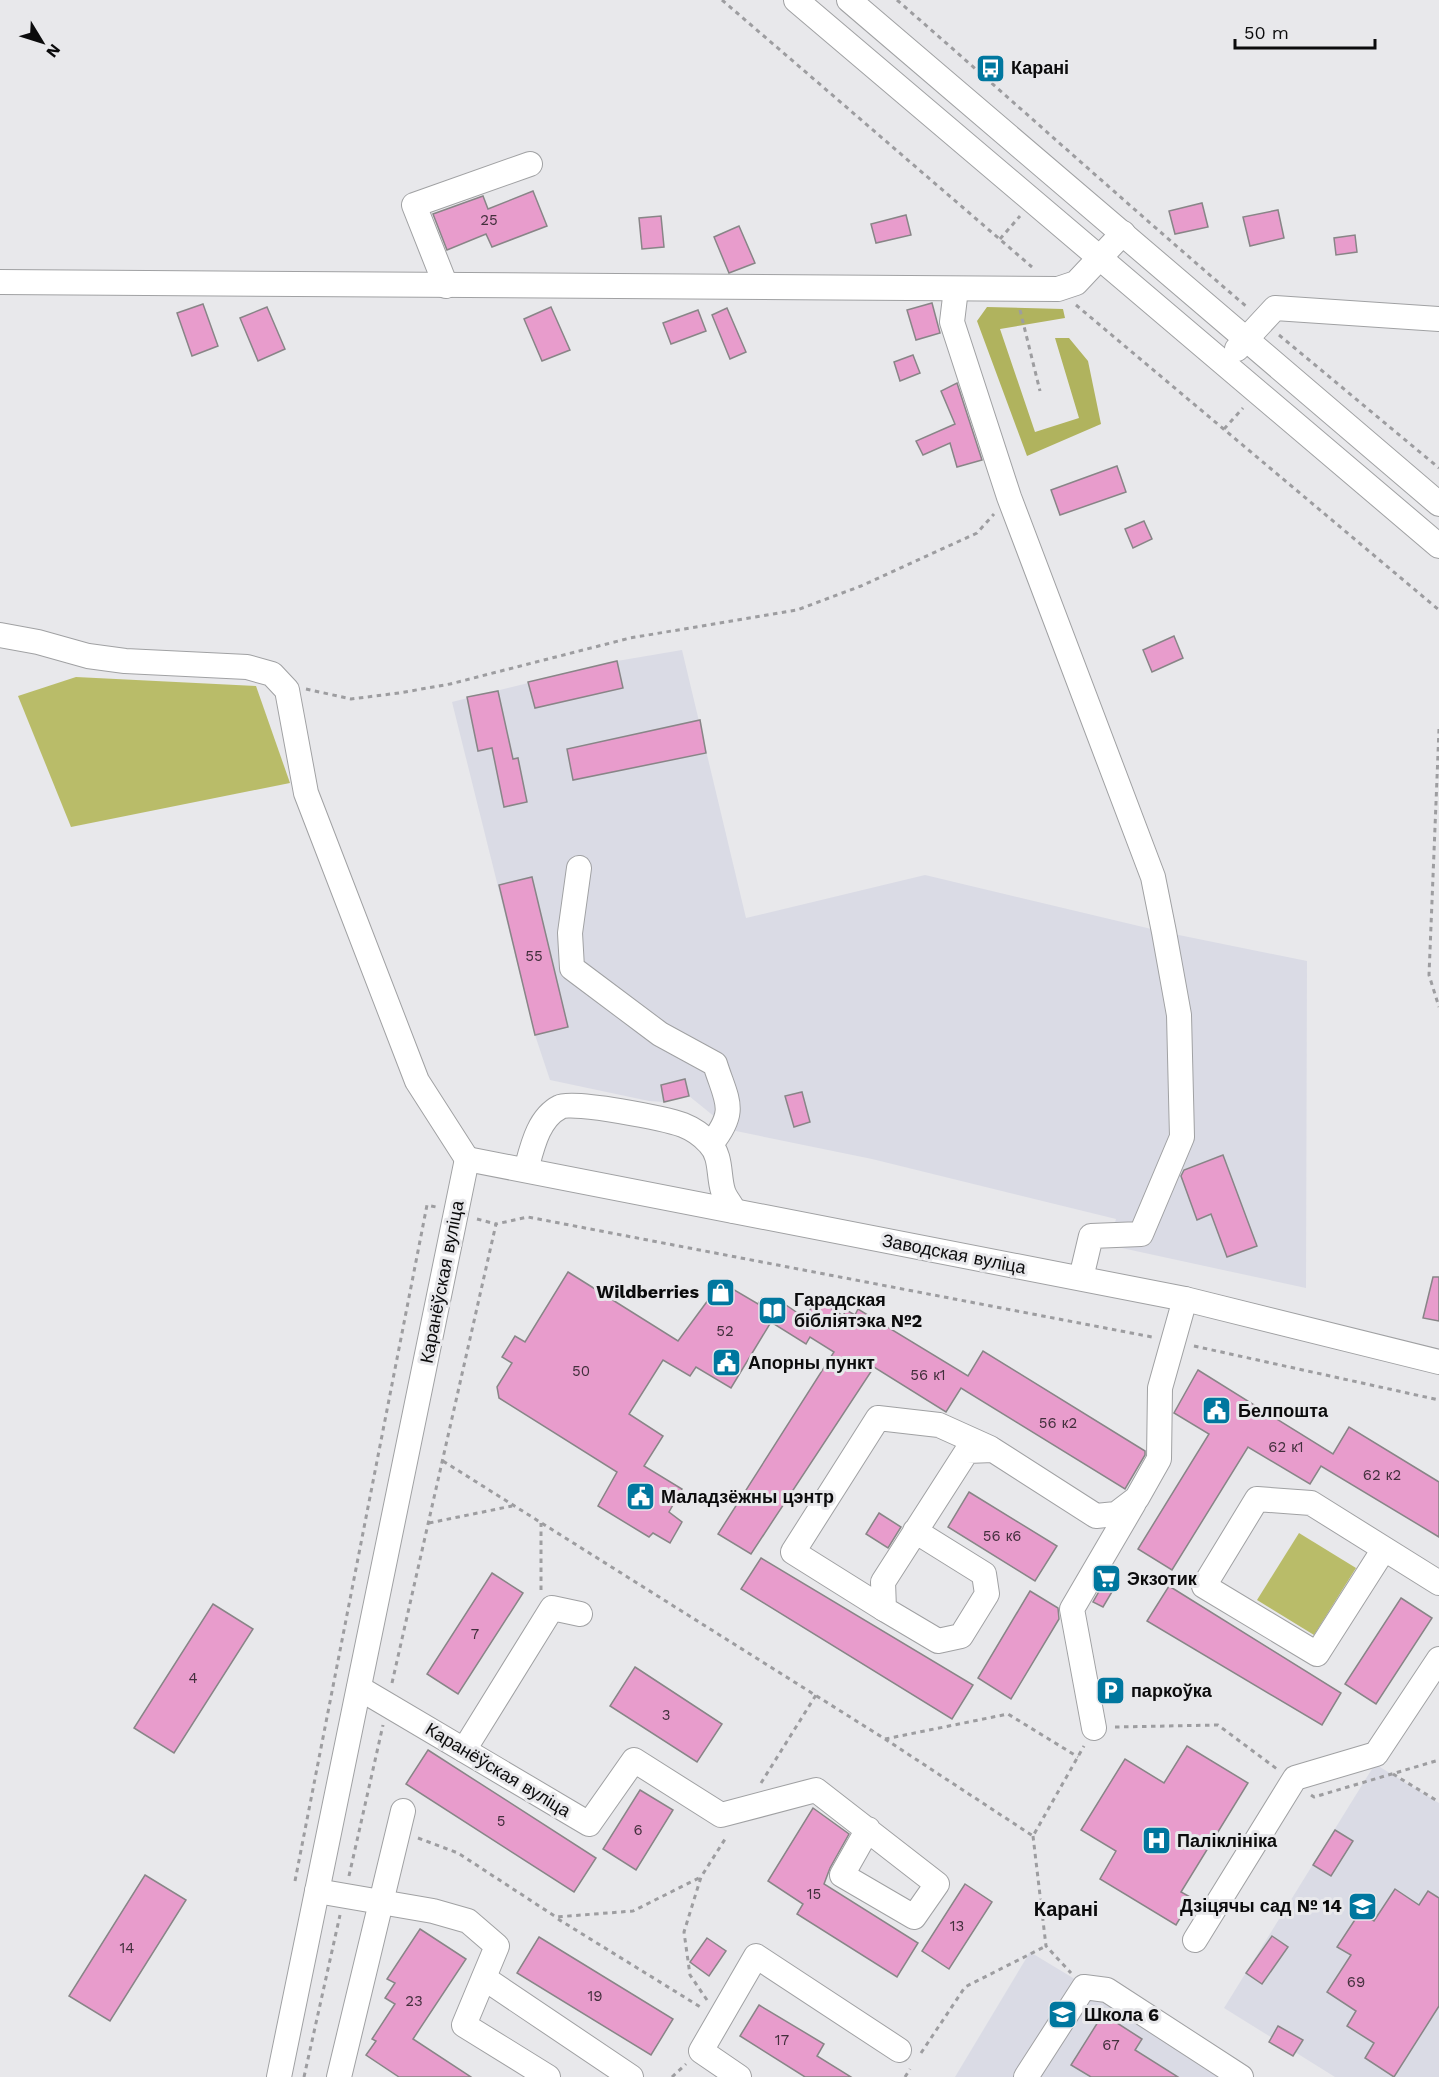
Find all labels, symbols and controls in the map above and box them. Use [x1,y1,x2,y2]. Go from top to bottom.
north arrow [12,12,72,72]
scale bar [1235,12,1374,50]
text: 50 m [1244,22,1289,43]
text: N [42,40,65,61]
bus stop icon: Карані [974,52,1006,84]
place label: Карані [1011,57,1069,78]
house number: 25 [480,211,498,229]
house number: 55 [525,947,543,965]
street label: Каранёўская вуліца [415,1198,468,1365]
street label: Заводская вуліца [880,1229,1029,1278]
shop icon: Wildberries [704,1276,736,1308]
place label: Wildberries [596,1281,699,1302]
place label: Гарадская бібліятэка №2 [794,1289,922,1331]
library icon: Гарадская бібліятэка №2 [757,1294,789,1326]
house number: 52 [716,1322,734,1340]
public building icon: Апорны пункт [711,1347,743,1379]
place label: Апорны пункт [748,1352,875,1373]
house number: 50 [572,1362,590,1380]
house number: 56 к1 [910,1366,946,1384]
public building icon: Белпошта [1201,1395,1233,1427]
place label: Белпошта [1238,1400,1329,1421]
house number: 56 к2 [1039,1414,1077,1432]
house number: 62 к1 [1268,1438,1304,1456]
house number: 62 к2 [1363,1466,1401,1484]
public building icon: Маладзёжны цэнтр [624,1481,656,1513]
place label: Маладзёжны цэнтр [661,1486,834,1507]
house number: 56 к6 [983,1527,1021,1545]
supermarket icon: Экзотик [1090,1563,1122,1595]
place label: Экзотик [1127,1568,1198,1589]
house number: 7 [471,1625,479,1643]
house number: 4 [188,1669,198,1687]
parking icon: паркоўка [1094,1675,1126,1707]
place label: паркоўка [1131,1680,1213,1701]
house number: 3 [662,1706,670,1724]
street label: Каранёўская вуліца [422,1718,575,1822]
house number: 5 [497,1812,505,1830]
house number: 6 [633,1821,643,1839]
hospital icon: Паліклініка [1140,1825,1172,1857]
place label: Паліклініка [1177,1830,1278,1851]
house number: 15 [807,1885,821,1903]
school or university icon: Дзіцячы сад № 14 [1347,1890,1379,1922]
place label: Дзіцячы сад № 14 [1180,1895,1342,1916]
district label: Карані [1034,1897,1098,1921]
house number: 13 [950,1917,964,1935]
house number: 14 [119,1939,135,1957]
house number: 69 [1347,1973,1365,1991]
house number: 19 [587,1987,603,2005]
house number: 23 [405,1992,423,2010]
school or university icon: Школа 6 [1047,1999,1079,2031]
place label: Школа 6 [1084,2004,1159,2025]
house number: 17 [775,2031,789,2049]
house number: 67 [1102,2036,1120,2054]

